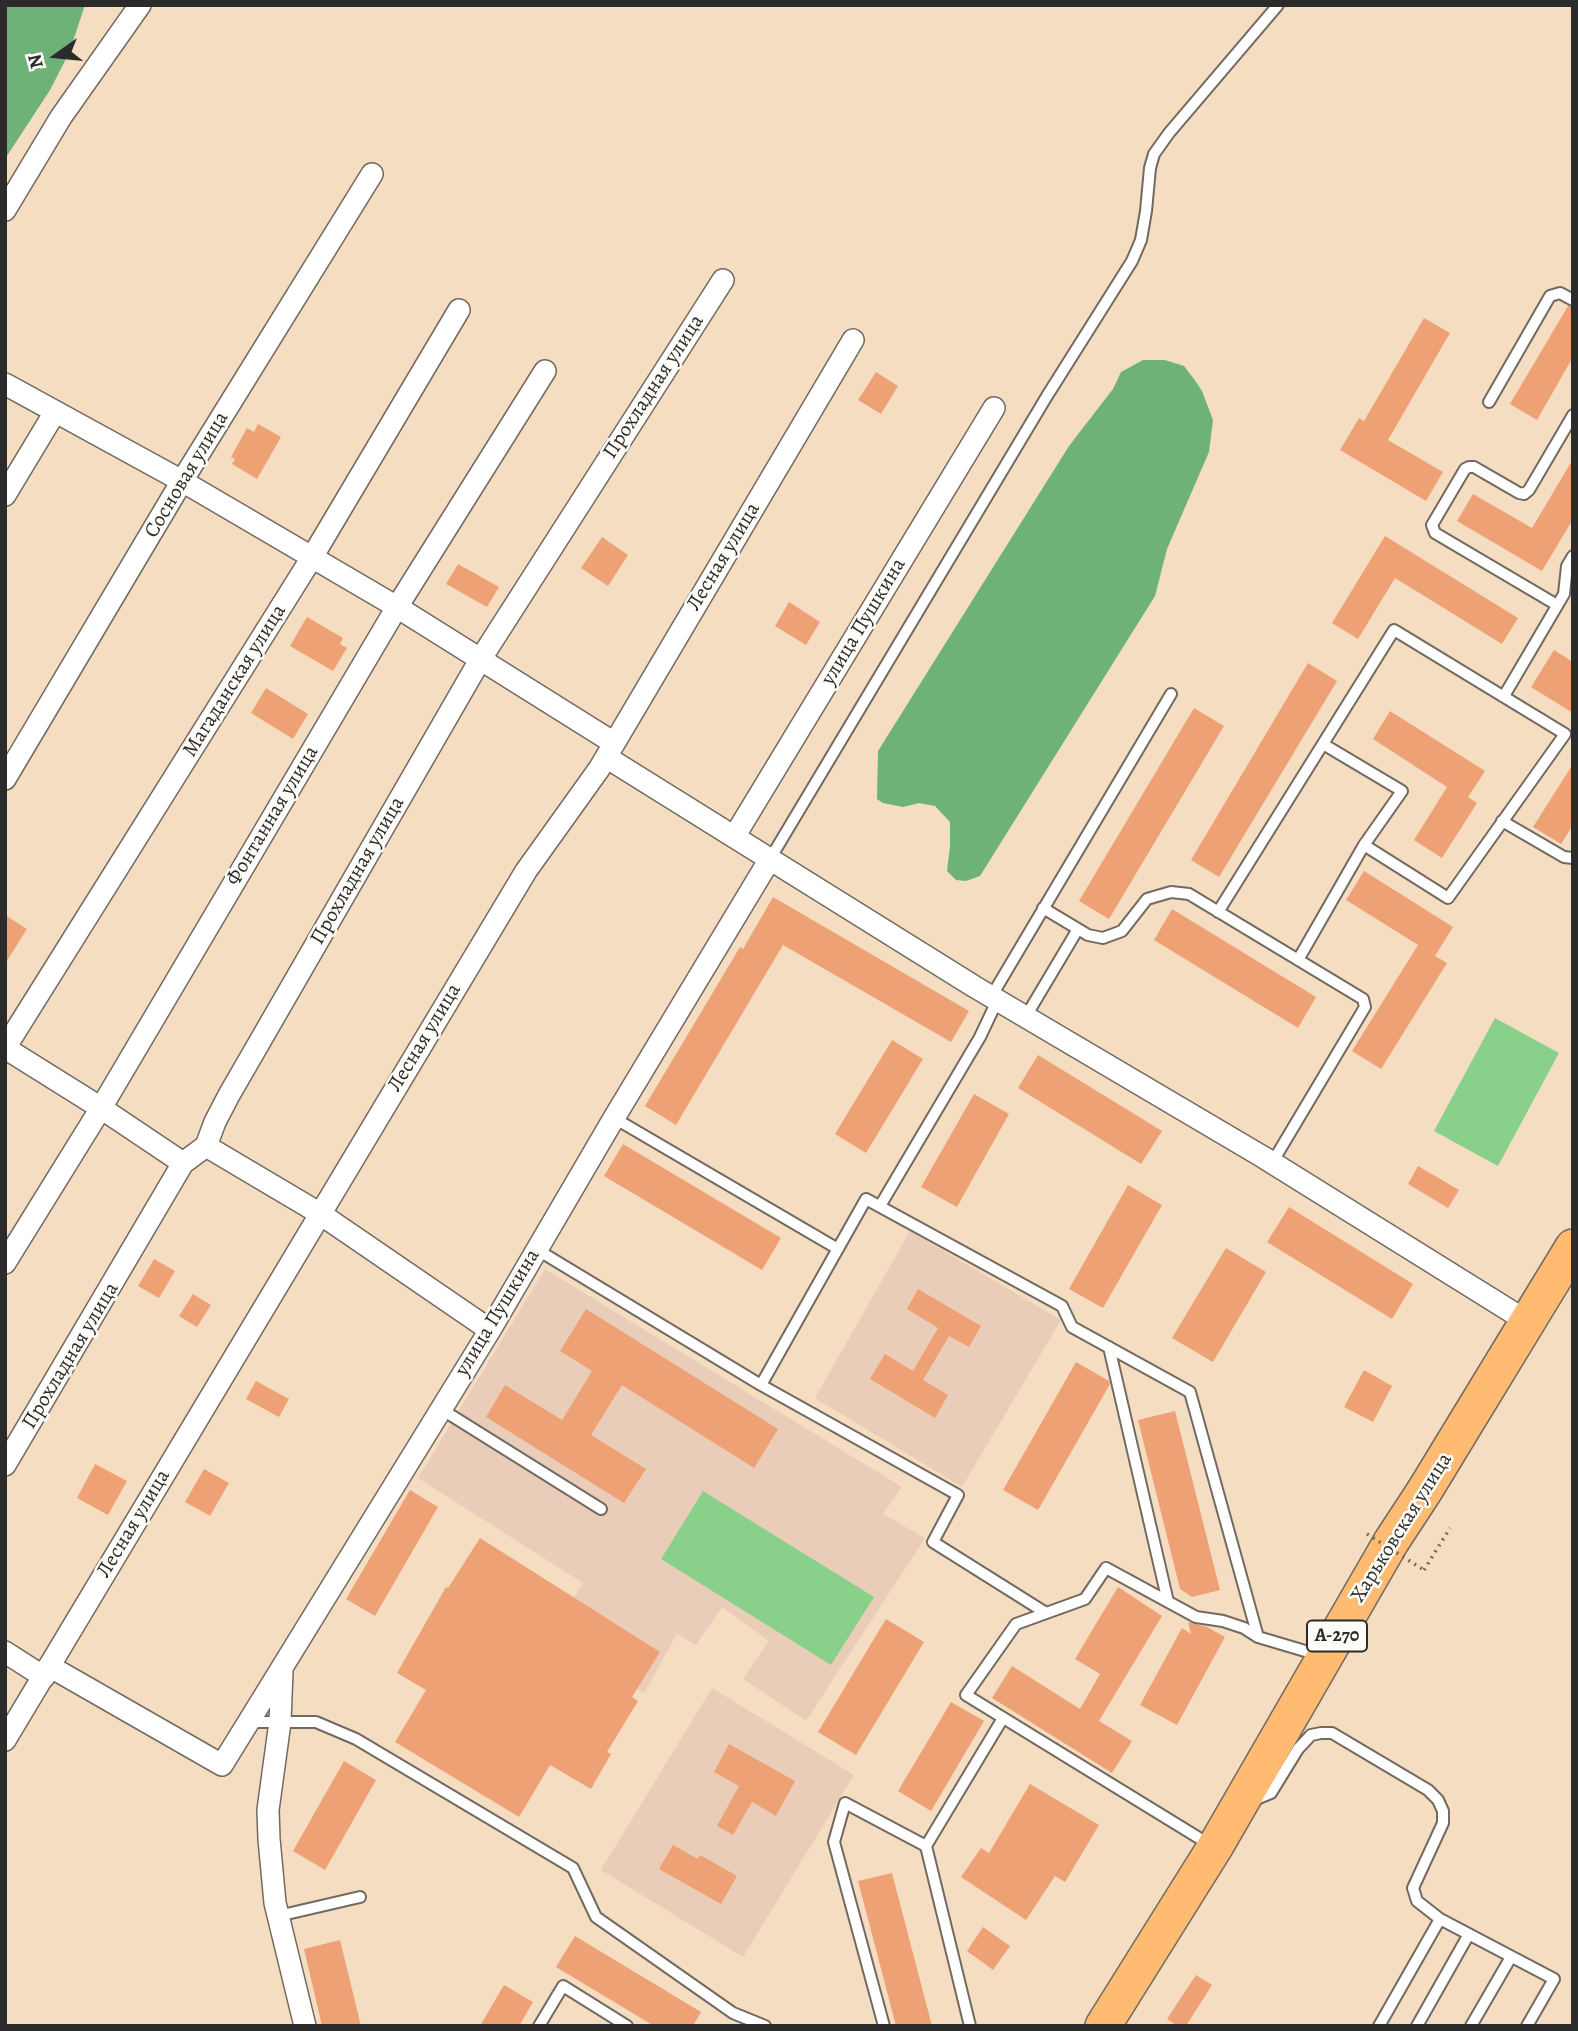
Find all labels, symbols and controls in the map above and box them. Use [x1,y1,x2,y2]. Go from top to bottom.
north arrow [21,21,91,91]
text: N [21,51,50,71]
street label: Прохладная улица [598,310,710,464]
street label: Сосновая улица [139,407,235,543]
street label: Лесная улица [682,498,766,616]
street label: улица Пушкина [816,554,912,690]
street label: Магаданская улица [178,600,292,762]
street label: Фонтанная улица [221,742,325,890]
street label: Прохладная улица [305,793,411,949]
street label: Лесная улица [383,979,467,1097]
street label: улица Пушкина [450,1245,546,1381]
street label: Прохладная улица [17,1278,125,1434]
street label: Харьковская улица [1346,1449,1458,1607]
street label: Лесная улица [92,1465,176,1583]
road number: А-270 [1307,1620,1367,1652]

